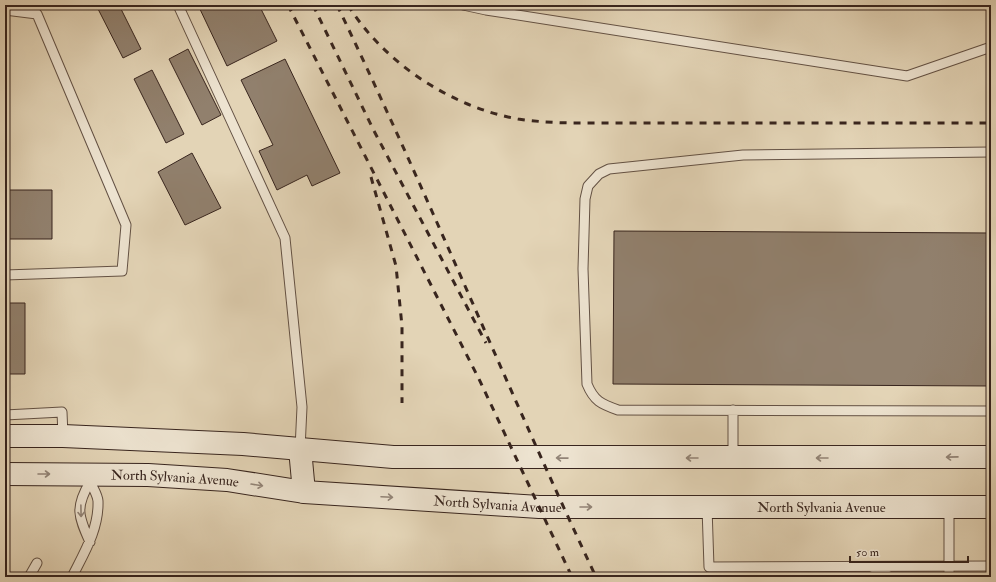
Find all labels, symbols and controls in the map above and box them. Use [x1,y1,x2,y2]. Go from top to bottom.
one-way arrow [556,454,569,462]
one-way arrow [686,454,699,462]
one-way arrow [816,454,829,462]
one-way arrow [946,454,959,461]
street label: North Sylvania Avenue [111,466,240,490]
one-way arrow [37,470,50,478]
one-way arrow [251,481,264,489]
street label: North Sylvania Avenue [433,492,562,516]
one-way arrow [380,494,393,501]
street label: North Sylvania Avenue [757,499,886,517]
one-way arrow [579,503,592,511]
one-way arrow [77,504,84,517]
scale bar [850,538,968,564]
text: 50 m [856,545,880,560]

